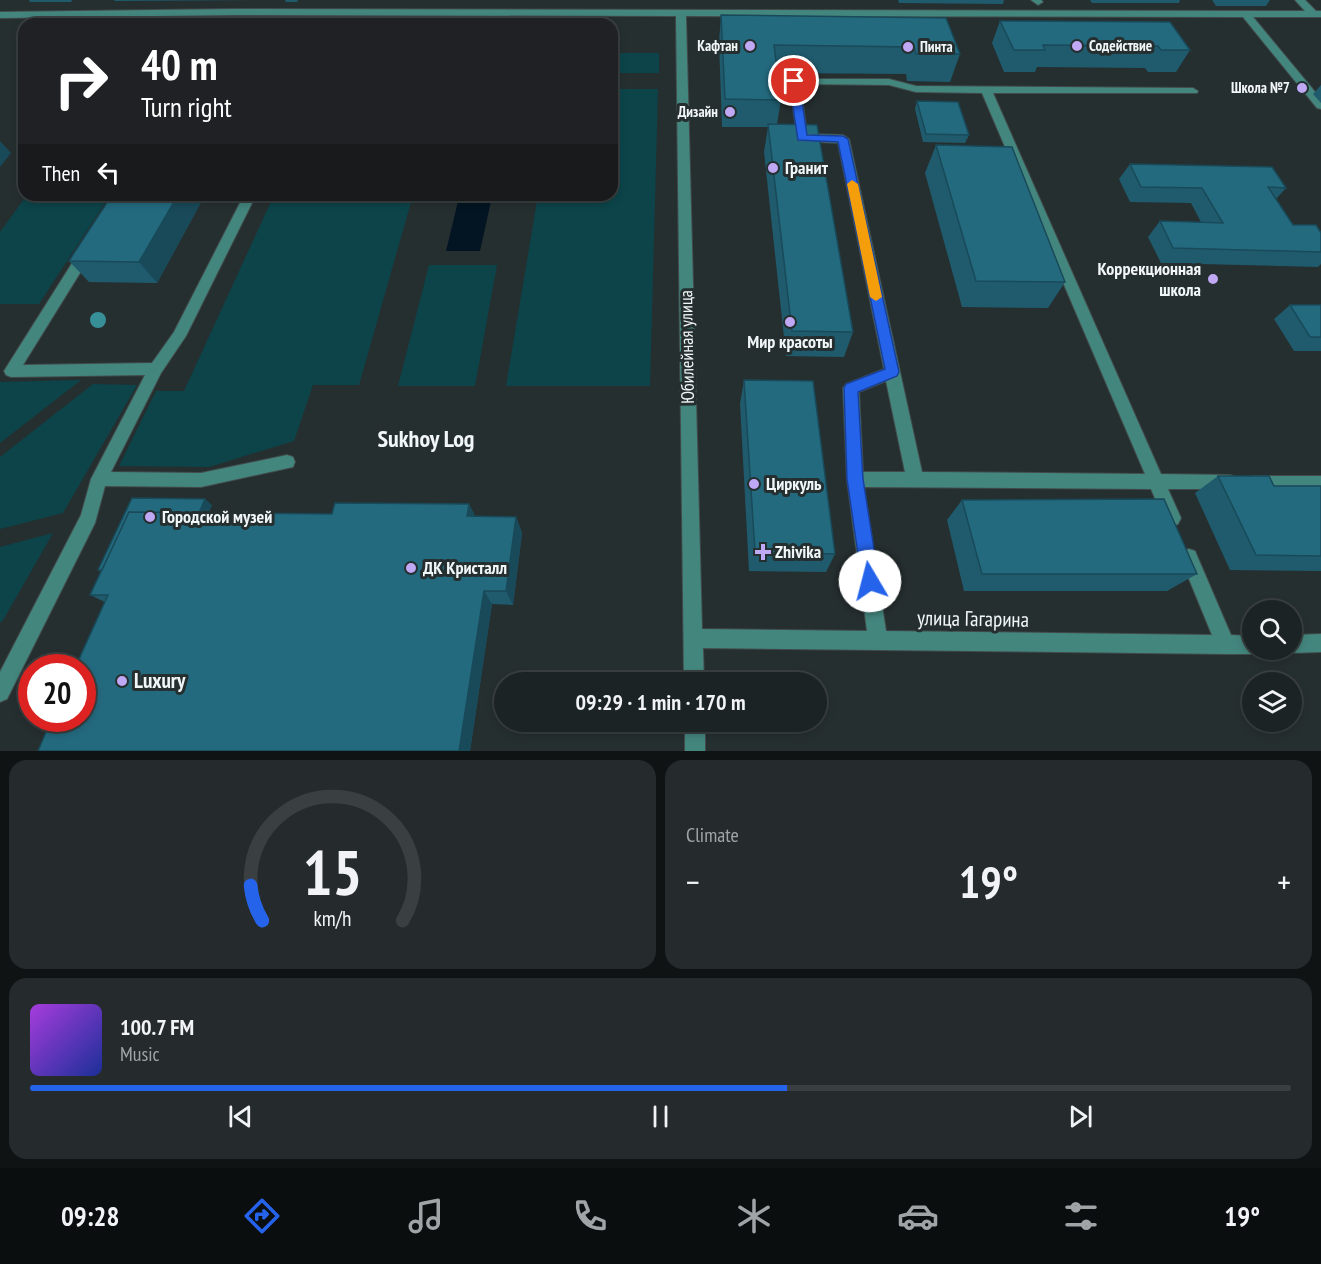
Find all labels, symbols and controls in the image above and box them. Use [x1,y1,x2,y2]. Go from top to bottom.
place label: Кафтан [697,36,738,55]
place label: Содействие [1089,36,1152,55]
text: 40 m [141,37,218,92]
place label: Пинта [920,37,953,56]
marker: Кафтан [743,39,757,53]
marker: Содействие [1070,39,1084,53]
marker: Пинта [901,40,915,54]
icon: right [42,42,120,120]
pin [768,55,819,106]
icon: arrive [777,64,810,97]
place label: Школа №7 [1231,78,1290,97]
marker: Школа №7 [1295,81,1309,95]
text: Turn right [141,90,232,124]
place label: Дизайн [678,102,718,121]
marker: Дизайн [723,105,737,119]
icon: left [92,156,125,189]
place label: Гранит [785,156,829,179]
text: Then [42,159,80,187]
marker: Гранит [766,161,780,175]
place label: Коррекционная школа [1097,257,1201,301]
marker: Коррекционная школа [1206,272,1220,286]
street label: Юбилейная улица [674,290,699,404]
marker: Мир красоты [783,315,797,329]
place label: Мир красоты [747,330,833,353]
district label: Sukhoy Log [377,423,475,454]
place label: Циркуль [766,472,822,495]
marker: Циркуль [747,477,761,491]
place label: Городской музей [162,505,272,528]
marker: Городской музей [143,510,157,524]
place label: Zhivika [775,540,821,563]
marker: Zhivika [756,545,770,559]
position arrow [838,549,902,613]
place label: ДК Кристалл [423,556,507,579]
marker: ДК Кристалл [404,561,418,575]
map controls [1242,600,1302,732]
button: search [1242,600,1302,660]
street label: улица Гагарина [917,604,1029,633]
speed limit sign: 20 [18,654,96,732]
place label: Luxury [134,667,186,694]
button: layers [1242,672,1302,732]
marker: Luxury [115,674,129,688]
text: 09:29 · 1 min · 170 m [575,688,746,716]
text: Climate [686,822,739,848]
text: 15 [303,831,362,912]
text: 19° [959,852,1018,910]
text: − [686,860,700,903]
text: + [1277,860,1291,903]
text: km/h [313,905,352,933]
text: 100.7 FM [120,1013,194,1041]
text: Music [120,1041,160,1067]
icon: previous [224,1100,257,1133]
icon: pause [644,1100,677,1133]
icon: next [1064,1100,1097,1133]
icon: directions [241,1195,283,1237]
icon: music [405,1195,447,1237]
icon: phone [569,1195,611,1237]
icon: climate [733,1195,775,1237]
icon: car [897,1195,939,1237]
icon: filters [1060,1195,1102,1237]
text: 09:28 [61,1199,119,1233]
text: 19° [1224,1199,1260,1233]

